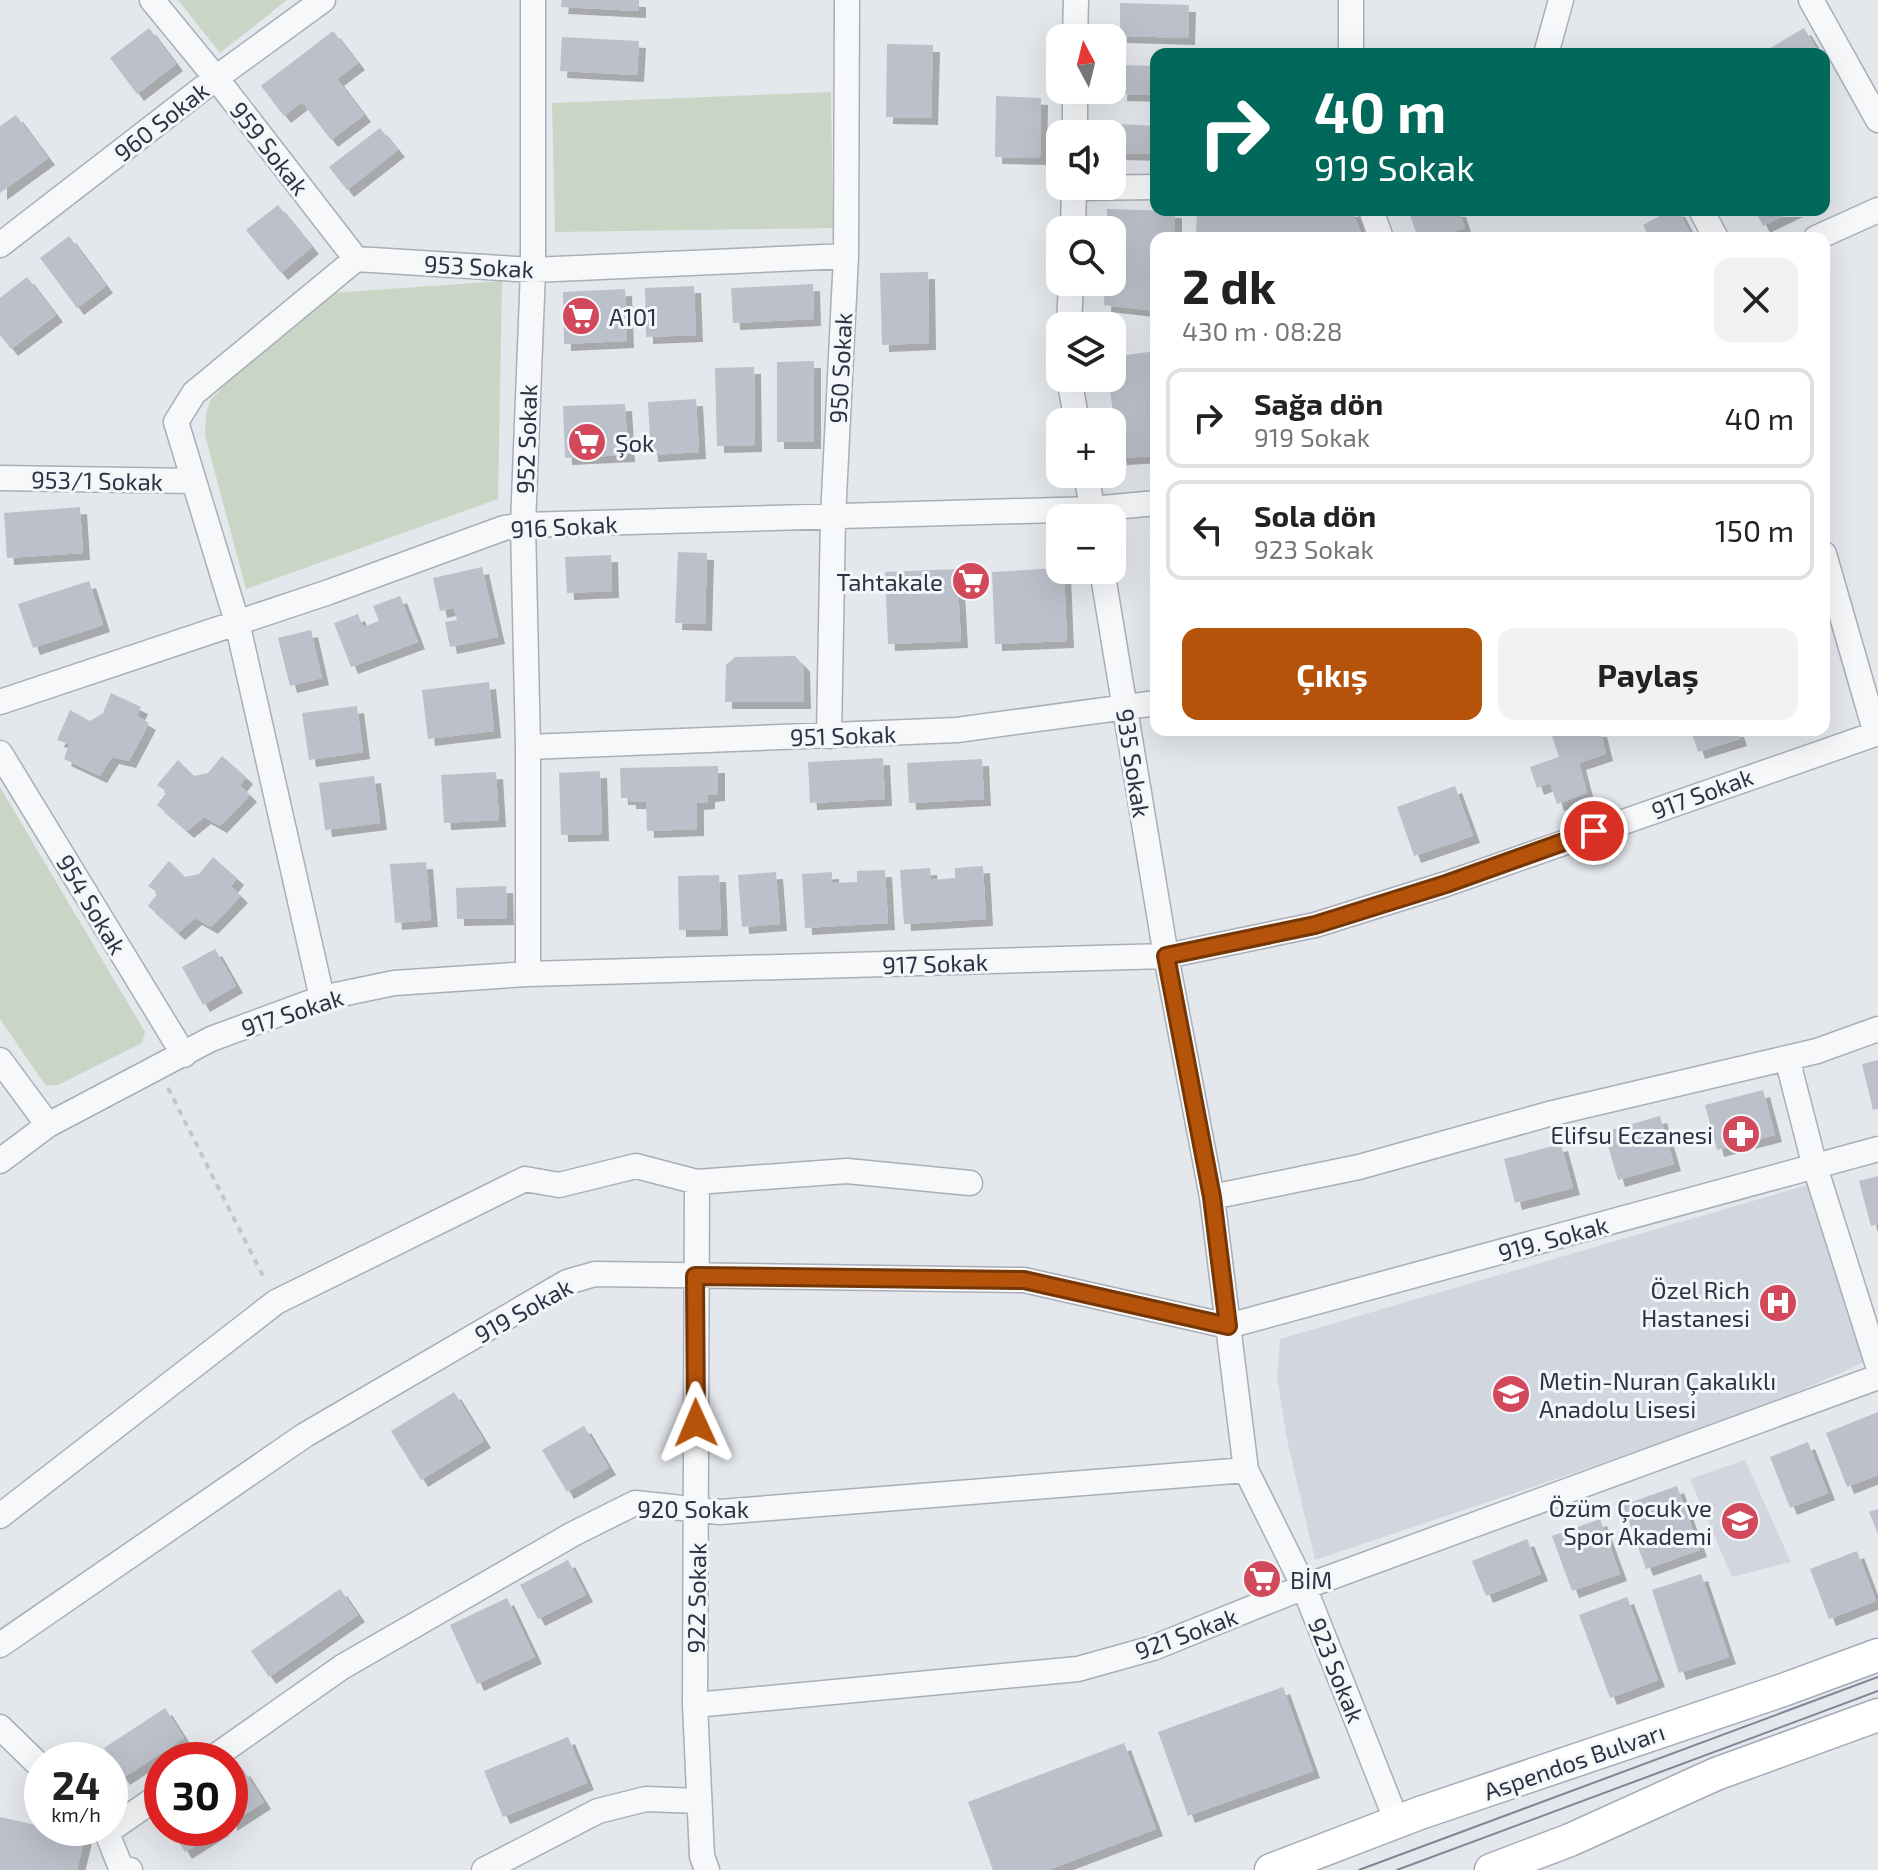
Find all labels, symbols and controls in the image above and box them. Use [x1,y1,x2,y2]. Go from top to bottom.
north arrow [1046,24,1126,104]
map controls [1046,24,1126,584]
street label: 960 Sokak [108,75,214,167]
text: 40 m [1314,77,1446,144]
icon: right [1182,80,1286,184]
street label: 959 Sokak [225,96,315,200]
button: sound [1046,120,1126,200]
text: 919 Sokak [1314,145,1475,188]
button: search [1046,216,1126,296]
street label: 953 Sokak [423,249,535,283]
text: 2 dk [1182,256,1276,314]
button: close [1714,258,1798,342]
supermarket icon: A101 [560,295,602,337]
place label: A101 [609,302,657,331]
street label: 950 Sokak [823,312,857,424]
button: layers [1046,312,1126,392]
text: 430 m · 08:28 [1182,315,1342,346]
street label: 952 Sokak [510,383,542,495]
text: Sağa dön [1254,385,1383,421]
icon: right [1186,396,1230,440]
text: 40 m [1724,400,1794,436]
button: + [1046,408,1126,488]
supermarket icon: Şok [566,421,608,463]
text: 919 Sokak [1254,421,1370,452]
place label: Şok [615,428,654,458]
street label: 953/1 Sokak [31,464,163,496]
text: Sola dön [1254,497,1376,533]
button: − [1046,504,1126,584]
icon: left [1186,508,1230,552]
street label: 916 Sokak [510,509,618,543]
text: 150 m [1715,512,1794,548]
text: 923 Sokak [1254,533,1374,564]
supermarket icon: Tahtakale [950,560,992,602]
place label: Tahtakale [836,567,943,596]
button: Çıkış [1182,628,1482,720]
button: Paylaş [1498,628,1798,720]
street label: 935 Sokak [1111,706,1157,820]
street label: 951 Sokak [789,719,897,751]
street label: 917 Sokak [1647,761,1757,825]
pin [1560,797,1628,865]
icon: arrive [1572,809,1616,853]
street label: 954 Sokak [51,849,133,959]
street label: 917 Sokak [882,947,988,979]
street label: 917 Sokak [237,982,347,1042]
pharmacy icon: Elifsu Eczanesi [1720,1113,1762,1155]
place label: Elifsu Eczanesi [1551,1120,1713,1149]
street label: 919. Sokak [1495,1209,1611,1267]
street label: 919 Sokak [469,1271,577,1349]
place label: Özel Rich Hastanesi [1641,1275,1750,1332]
hospital icon: Özel Rich Hastanesi [1757,1282,1799,1324]
place label: Metin-Nuran Çakalıklı Anadolu Lisesi [1539,1366,1776,1423]
school or university icon: Metin-Nuran Çakalıklı Anadolu Lisesi [1490,1373,1532,1415]
position arrow [654,1381,738,1465]
place label: Özüm Çocuk ve Spor Akademi [1549,1493,1712,1550]
street label: 920 Sokak [637,1494,749,1523]
school or university icon: Özüm Çocuk ve Spor Akademi [1719,1500,1761,1542]
street label: 922 Sokak [681,1542,711,1654]
supermarket icon: BİM [1241,1558,1283,1600]
place label: BİM [1290,1565,1332,1594]
street label: 921 Sokak [1131,1601,1241,1665]
street label: 923 Sokak [1303,1613,1371,1727]
street label: Aspendos Bulvarı [1480,1716,1668,1806]
speed limit sign: 30 [144,1742,248,1846]
text: 24 [52,1760,100,1808]
text: km/h [51,1802,101,1826]

